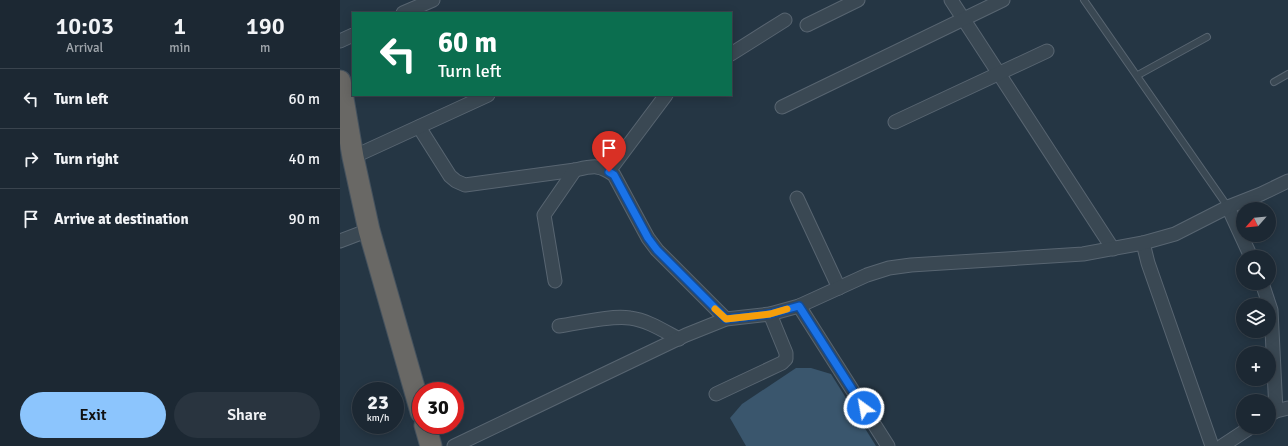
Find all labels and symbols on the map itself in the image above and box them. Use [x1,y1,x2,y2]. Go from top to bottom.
pin [592,131,626,172]
north arrow [1236,202,1276,242]
speed limit sign: 30 [412,382,464,434]
position arrow [843,387,885,429]

